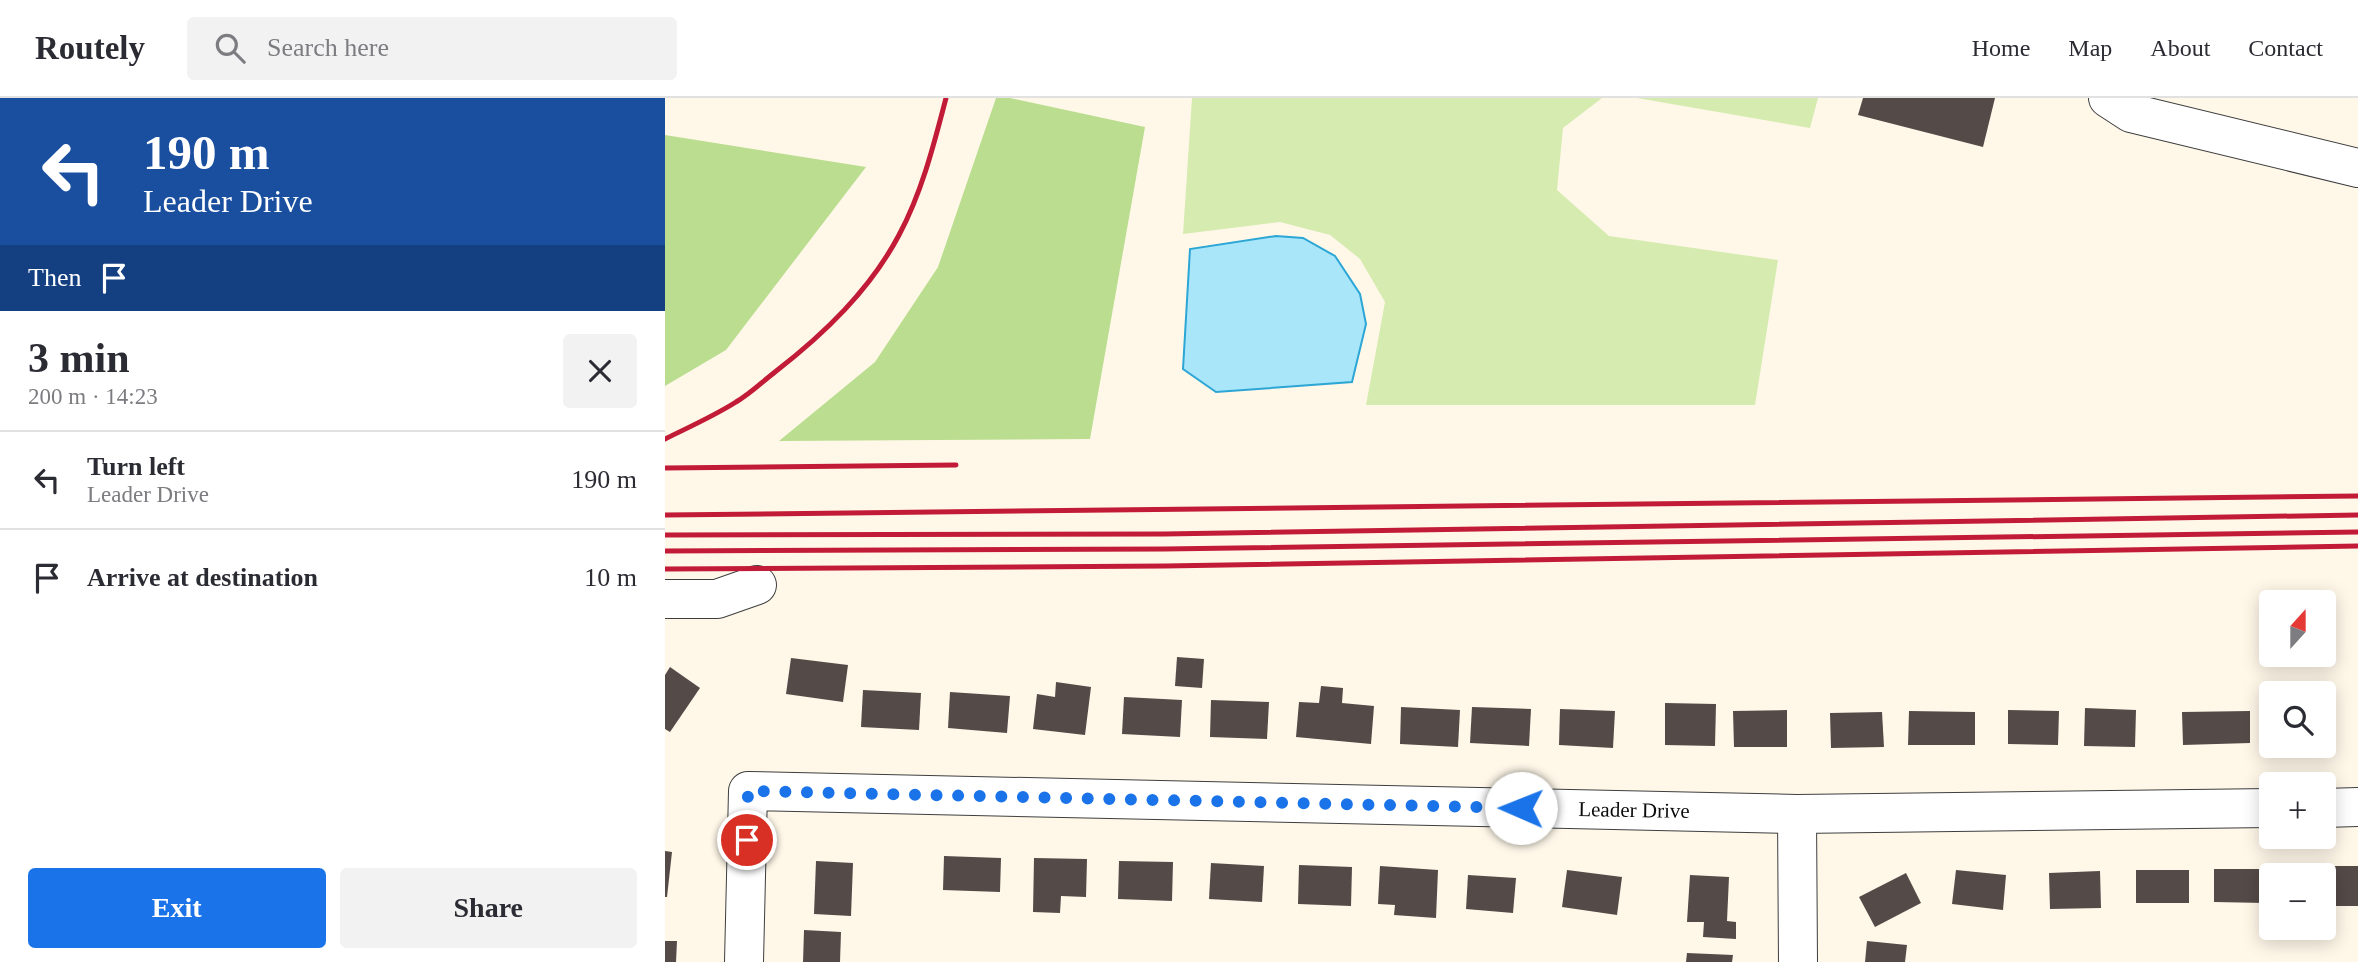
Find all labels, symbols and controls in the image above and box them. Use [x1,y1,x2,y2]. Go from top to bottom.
search box [187,17,677,80]
icon: search [211,29,249,67]
text: Routely [35,30,145,66]
text: Search here [267,33,389,62]
text: Home [1972,35,2030,61]
text: Map [2068,35,2112,61]
text: About [2150,35,2210,61]
text: Contact [2248,35,2323,61]
text: 190 m [143,125,270,180]
icon: left [28,126,119,217]
text: Leader Drive [143,183,313,219]
icon: arrive [95,259,133,297]
text: Then [28,263,81,292]
button: close [563,334,637,408]
text: 3 min [28,335,130,381]
text: 200 m · 14:23 [28,384,158,409]
text: Turn left [87,452,185,481]
icon: left [28,461,66,499]
text: 190 m [571,465,637,494]
text: Leader Drive [87,482,209,507]
icon: arrive [28,559,66,597]
text: Arrive at destination [87,563,318,592]
text: 10 m [584,563,637,592]
north arrow [2259,590,2336,667]
map controls [2259,590,2336,940]
button: search [2259,681,2336,758]
position arrow [1484,771,1558,845]
button: + [2259,772,2336,849]
street label: Leader Drive [1578,797,1690,823]
pin [717,810,777,870]
icon: arrive [728,821,766,859]
button: − [2259,863,2336,940]
button: Exit [28,868,326,948]
button: Share [340,868,637,948]

